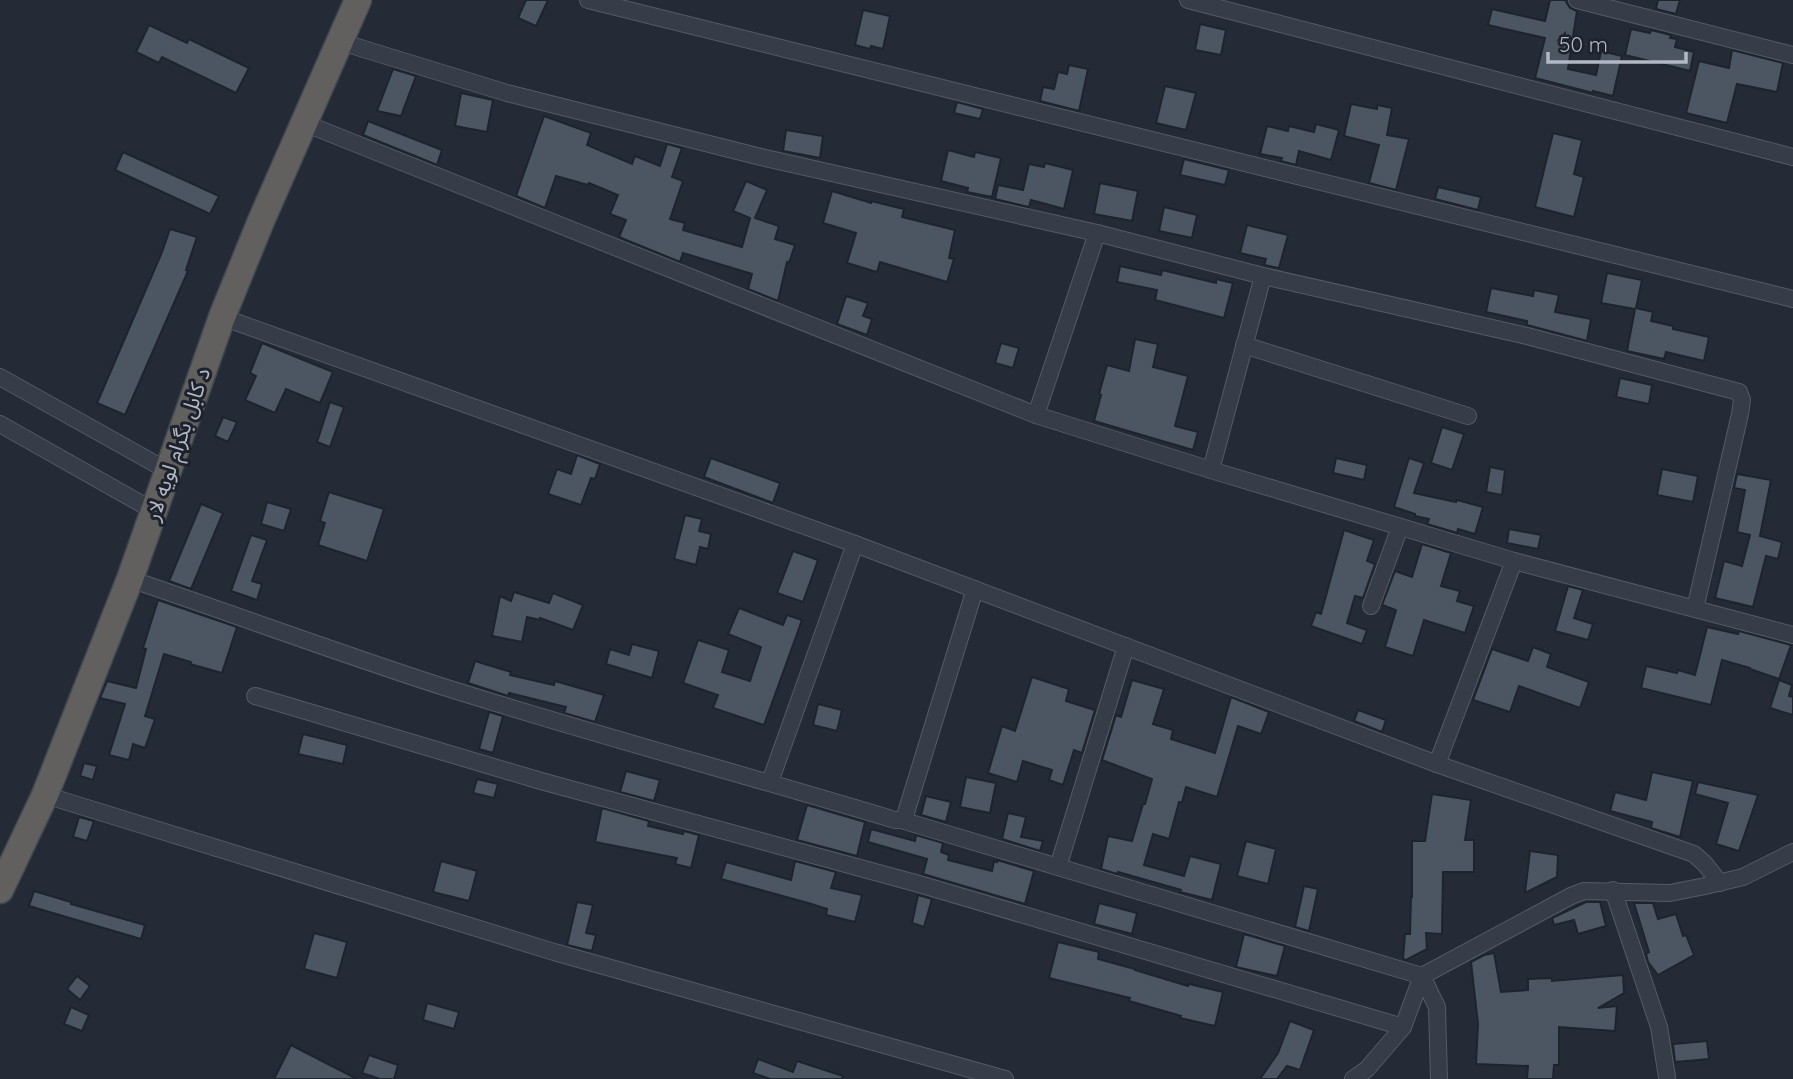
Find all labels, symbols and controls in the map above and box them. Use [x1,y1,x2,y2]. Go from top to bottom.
scale bar [1548,21,1686,65]
text: 50 m [1559,31,1608,57]
street label: د کابل بگرام لویه لار [138,364,219,526]

